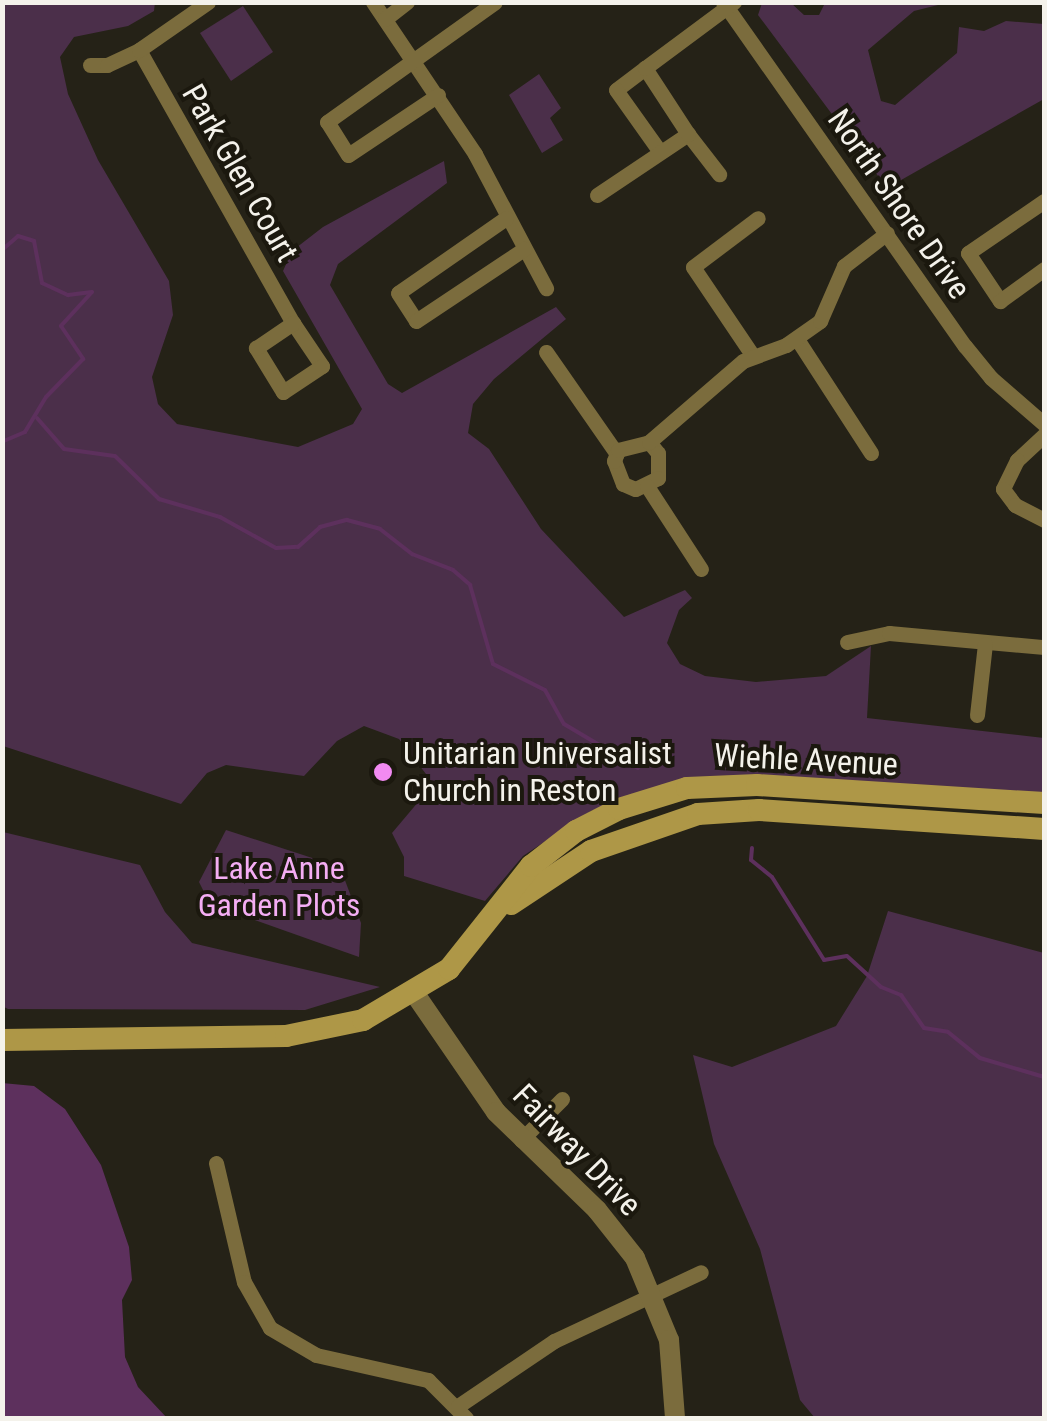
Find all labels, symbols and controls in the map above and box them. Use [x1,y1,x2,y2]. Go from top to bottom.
street label: Park Glen Court [174,78,306,268]
street label: North Shore Drive [819,102,979,306]
place label: Unitarian Universalist Church in Reston [403,735,672,810]
street label: Wiehle Avenue [713,736,899,784]
marker: Unitarian Universalist Church in Reston [372,761,394,783]
park label: Lake Anne Garden Plots [198,850,360,925]
street label: Fairway Drive [505,1076,649,1224]

